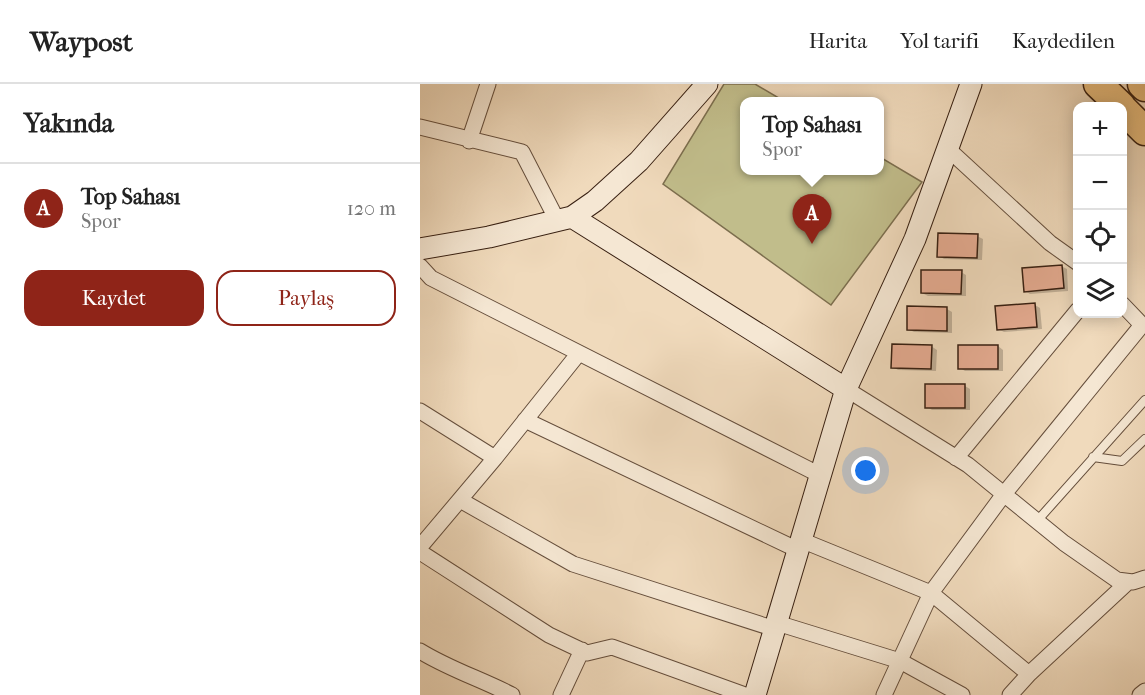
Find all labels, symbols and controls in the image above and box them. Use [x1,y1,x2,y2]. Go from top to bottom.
text: Waypost [30,25,133,58]
text: Harita [809,29,867,53]
text: Yol tarifi [900,29,979,53]
text: Kaydedilen [1012,29,1115,53]
popup [740,97,884,175]
map controls [1073,102,1127,318]
button: + [1073,102,1127,156]
text: Yakında [24,108,114,139]
text: Top Sahası [762,112,862,138]
text: Spor [762,138,802,161]
button: − [1073,156,1127,210]
text: Top Sahası [81,184,180,210]
pin: A [792,194,832,244]
text: A [37,197,50,220]
text: 120 m [347,197,396,220]
text: Spor [81,210,121,233]
button: locate [1073,210,1127,264]
button: layers [1073,264,1127,318]
button: Kaydet [24,270,204,326]
button: Paylaş [216,270,396,326]
your location [851,456,880,485]

